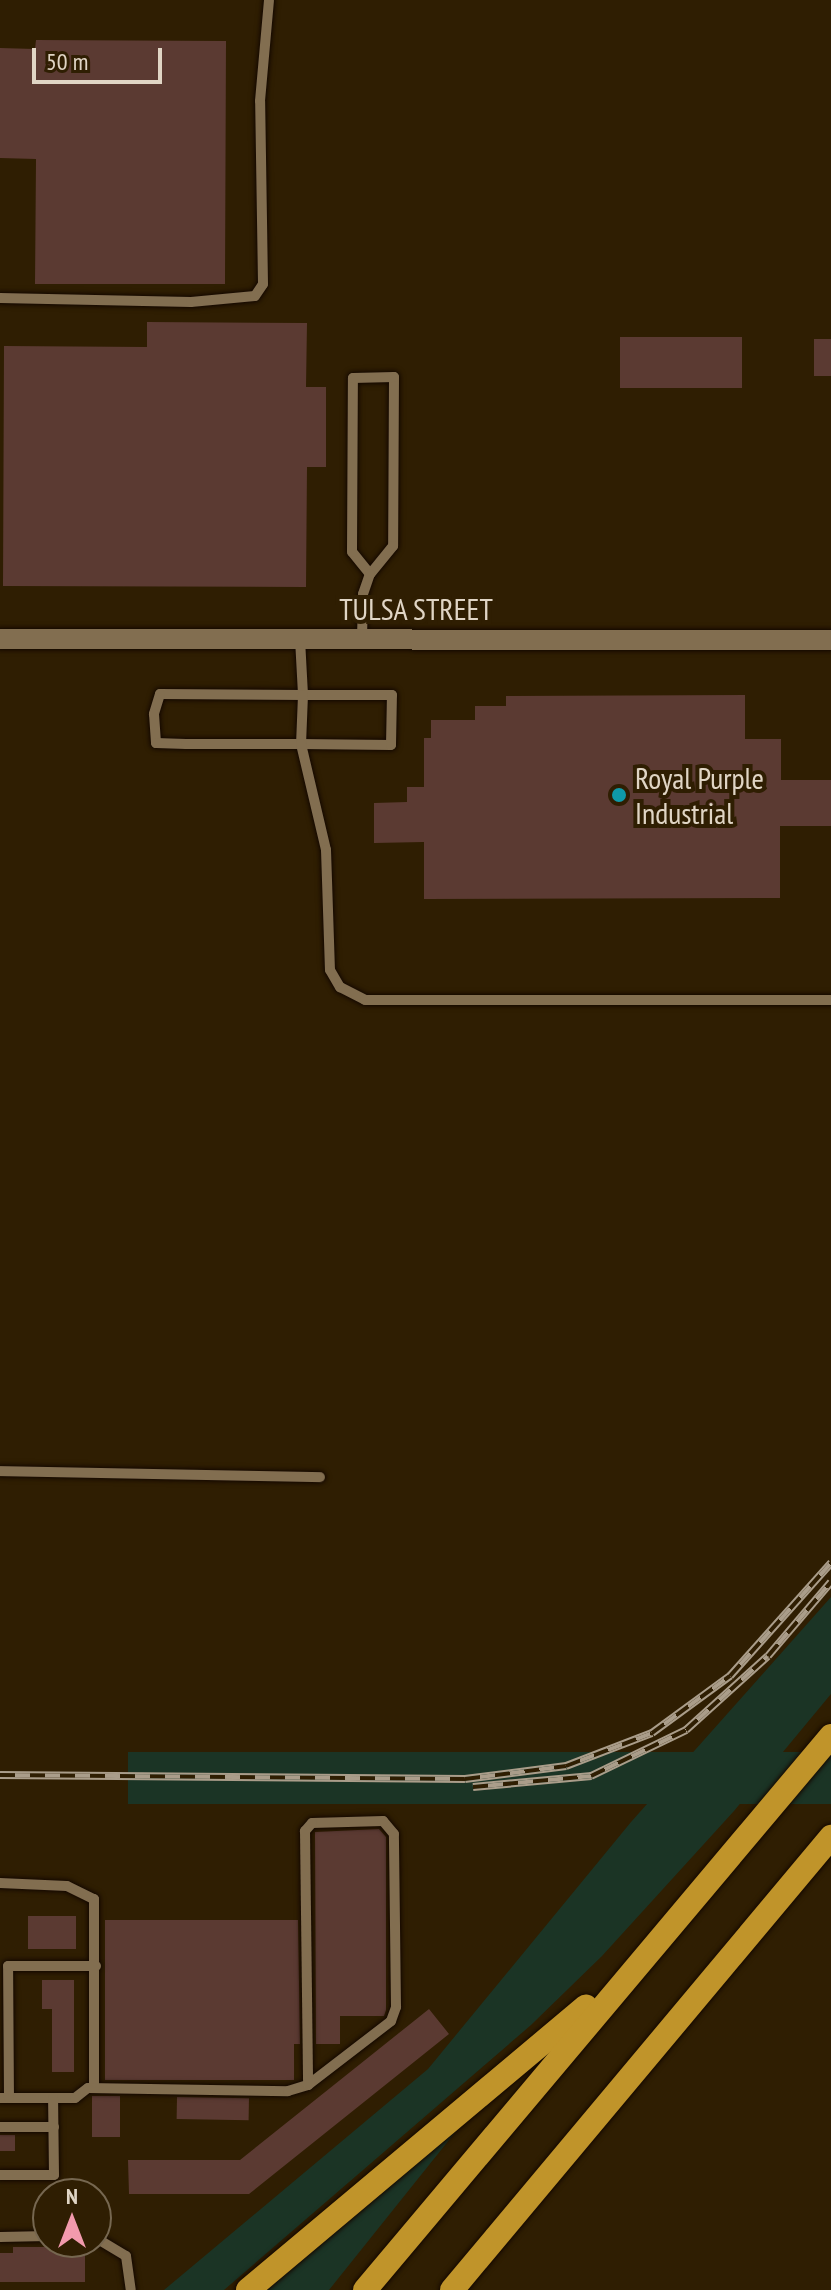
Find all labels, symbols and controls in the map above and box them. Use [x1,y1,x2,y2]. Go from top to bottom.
scale bar [36,32,166,82]
text: 50 m [46,46,88,77]
street label: TULSA STREET [339,591,493,627]
place label: Royal Purple Industrial [635,760,764,830]
marker: Royal Purple Industrial [610,786,628,804]
north arrow [32,2178,112,2258]
text: N [66,2182,78,2210]

